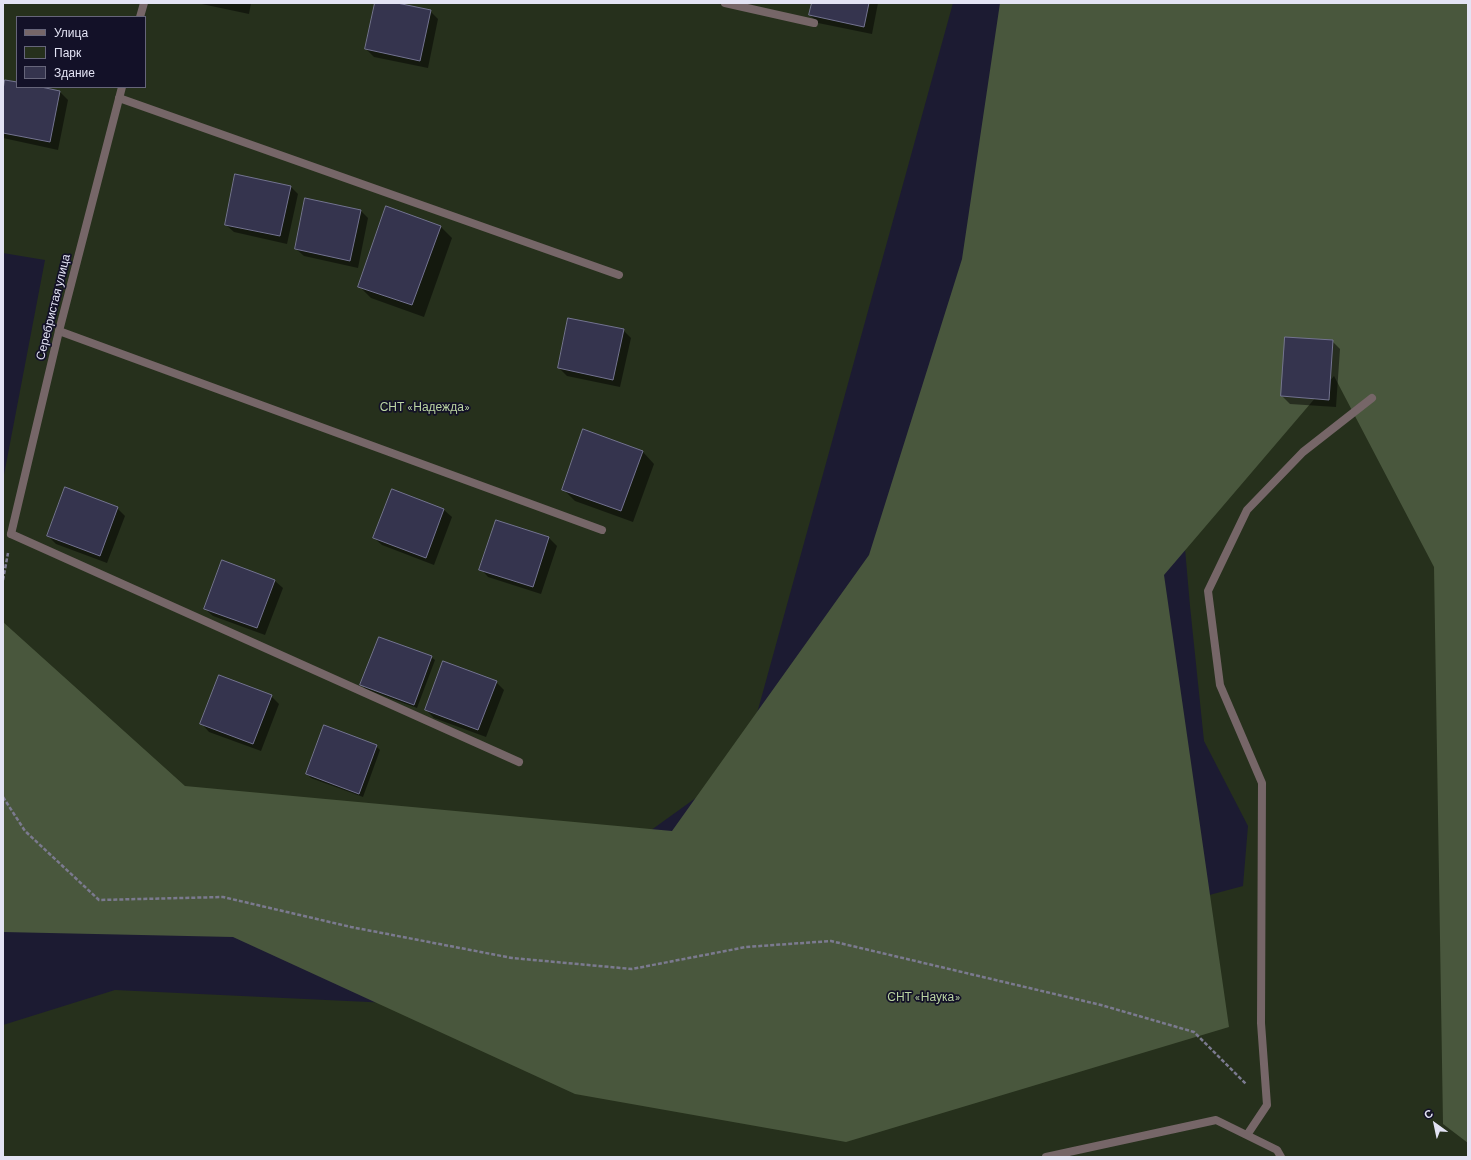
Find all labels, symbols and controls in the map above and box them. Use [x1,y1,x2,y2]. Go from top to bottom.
legend [16,16,146,88]
text: Улица [54,25,88,39]
text: Парк [54,45,81,59]
text: Здание [54,65,95,79]
street label: Серебристая улица [33,253,73,361]
park label: СНТ «Надежда» [380,400,470,414]
park label: СНТ «Наука» [887,990,961,1004]
north arrow [1415,1104,1455,1144]
text: С [1421,1106,1435,1121]

